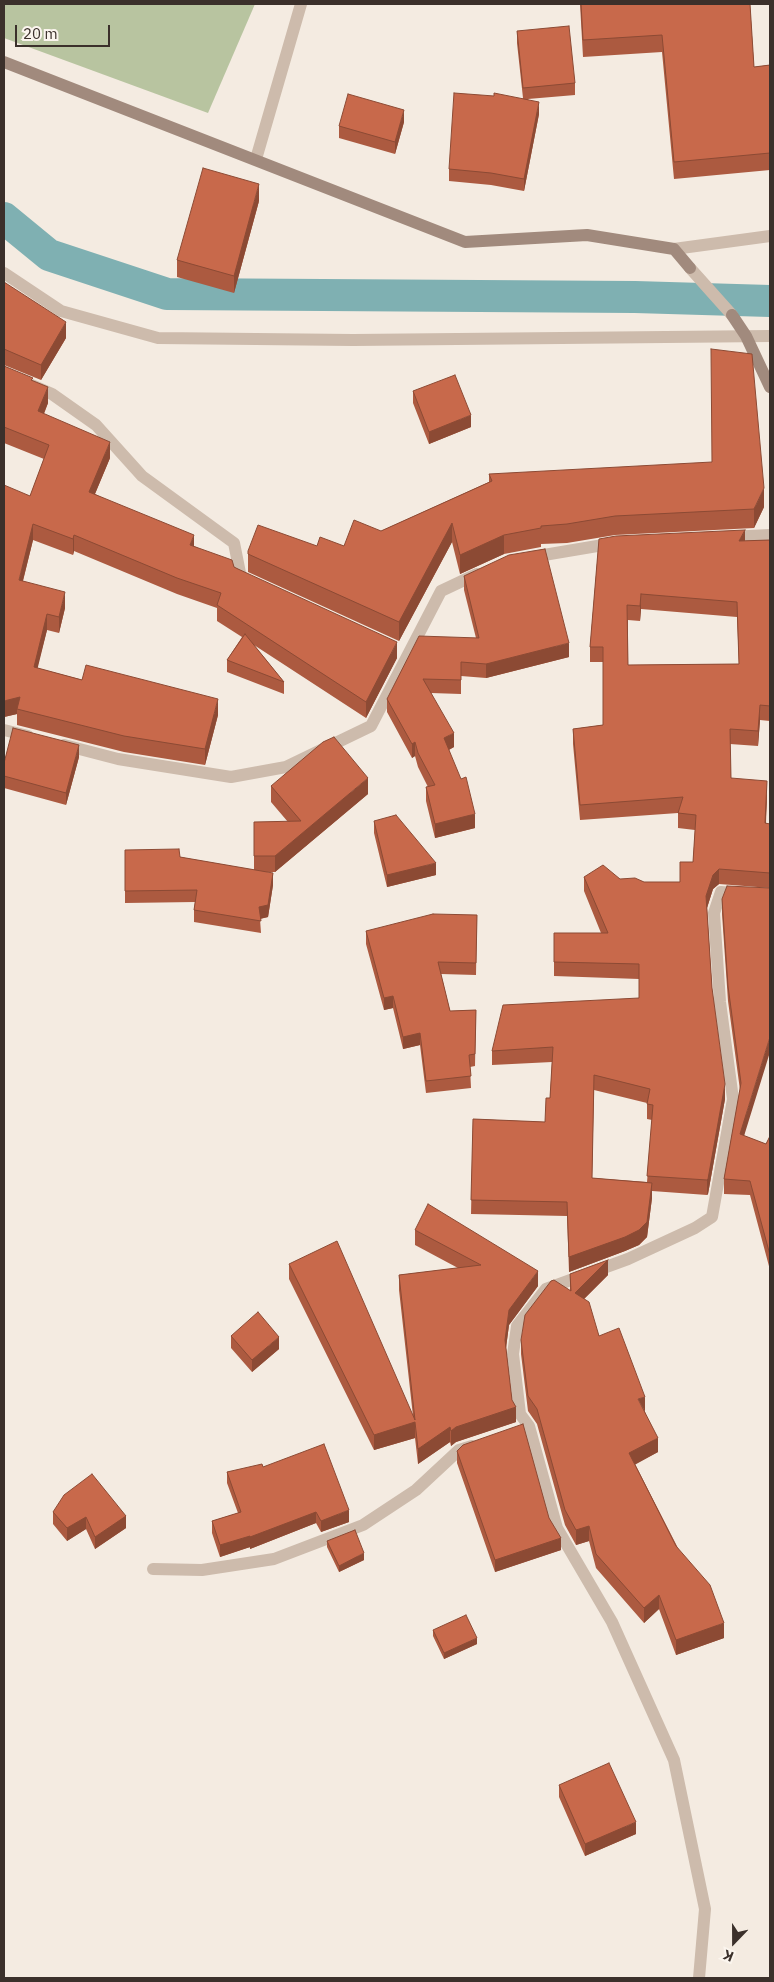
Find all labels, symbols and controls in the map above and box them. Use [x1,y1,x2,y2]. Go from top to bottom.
scale bar [18,15,112,47]
text: 20 m [23,24,58,43]
north arrow [709,1917,759,1967]
text: K [720,1946,736,1966]

